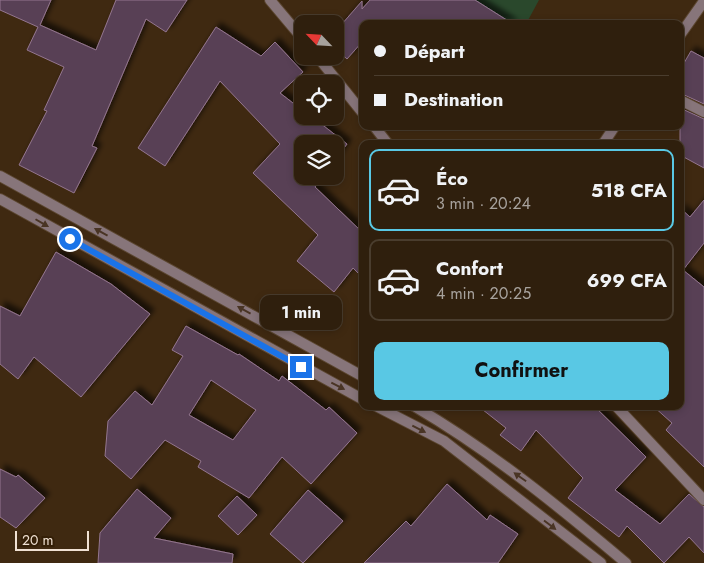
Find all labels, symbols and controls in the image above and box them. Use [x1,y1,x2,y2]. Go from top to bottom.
north arrow [294,15,344,65]
map controls [294,15,344,185]
text: Départ [404,38,465,65]
button: locate [294,75,344,125]
text: Destination [404,86,503,113]
button: layers [294,135,344,185]
text: Éco [436,165,468,192]
icon: car [376,168,421,213]
text: 518 CFA [591,177,667,204]
text: 3 min · 20:24 [436,192,531,215]
one-way arrow [36,219,49,228]
route start [59,228,81,250]
one-way arrow [94,228,108,236]
text: Confort [436,255,503,282]
icon: car [376,258,421,303]
text: 699 CFA [587,267,667,294]
text: 4 min · 20:25 [436,282,531,305]
callout: 1 min [260,294,342,330]
text: 1 min [281,301,321,324]
one-way arrow [236,306,251,314]
button: Confirmer [374,342,669,400]
route end [290,356,312,378]
one-way arrow [330,382,345,390]
one-way arrow [412,425,426,433]
one-way arrow [514,472,527,482]
one-way arrow [543,519,556,530]
scale bar [15,528,89,551]
text: 20 m [22,530,54,550]

